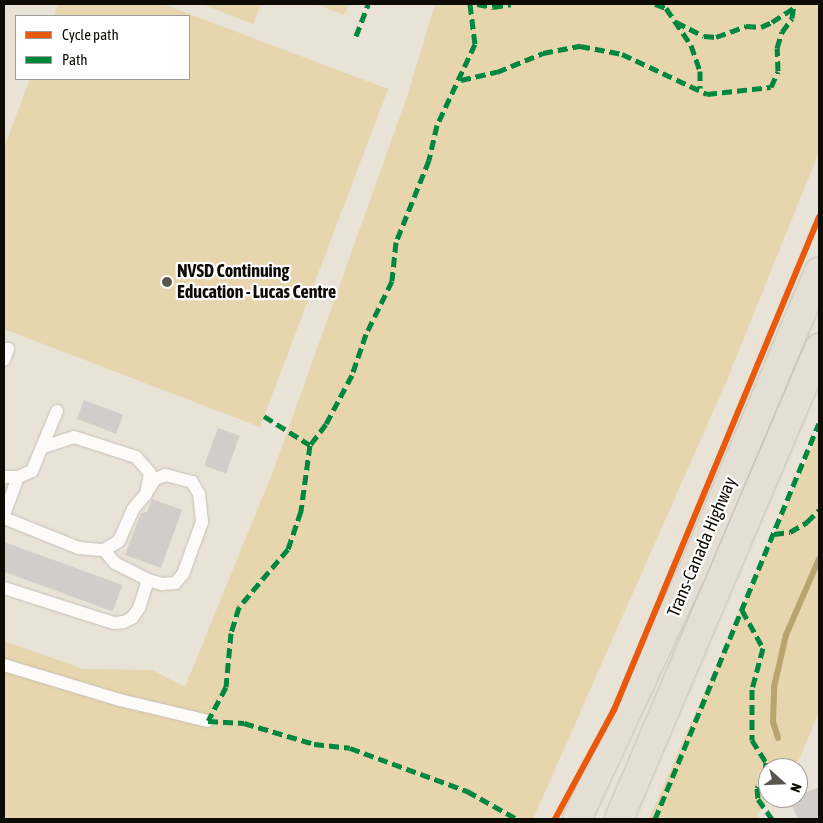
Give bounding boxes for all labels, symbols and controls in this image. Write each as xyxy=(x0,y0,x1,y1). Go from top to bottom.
legend xyxy=(15,15,190,80)
text: Cycle path xyxy=(62,26,119,43)
text: Path xyxy=(62,51,88,68)
place label: NVSD Continuing Education - Lucas Centre xyxy=(177,261,336,304)
marker: NVSD Continuing Education - Lucas Centre xyxy=(161,276,173,288)
street label: Trans-Canada Highway xyxy=(663,474,741,620)
north arrow xyxy=(758,758,808,808)
text: N xyxy=(787,781,805,794)

